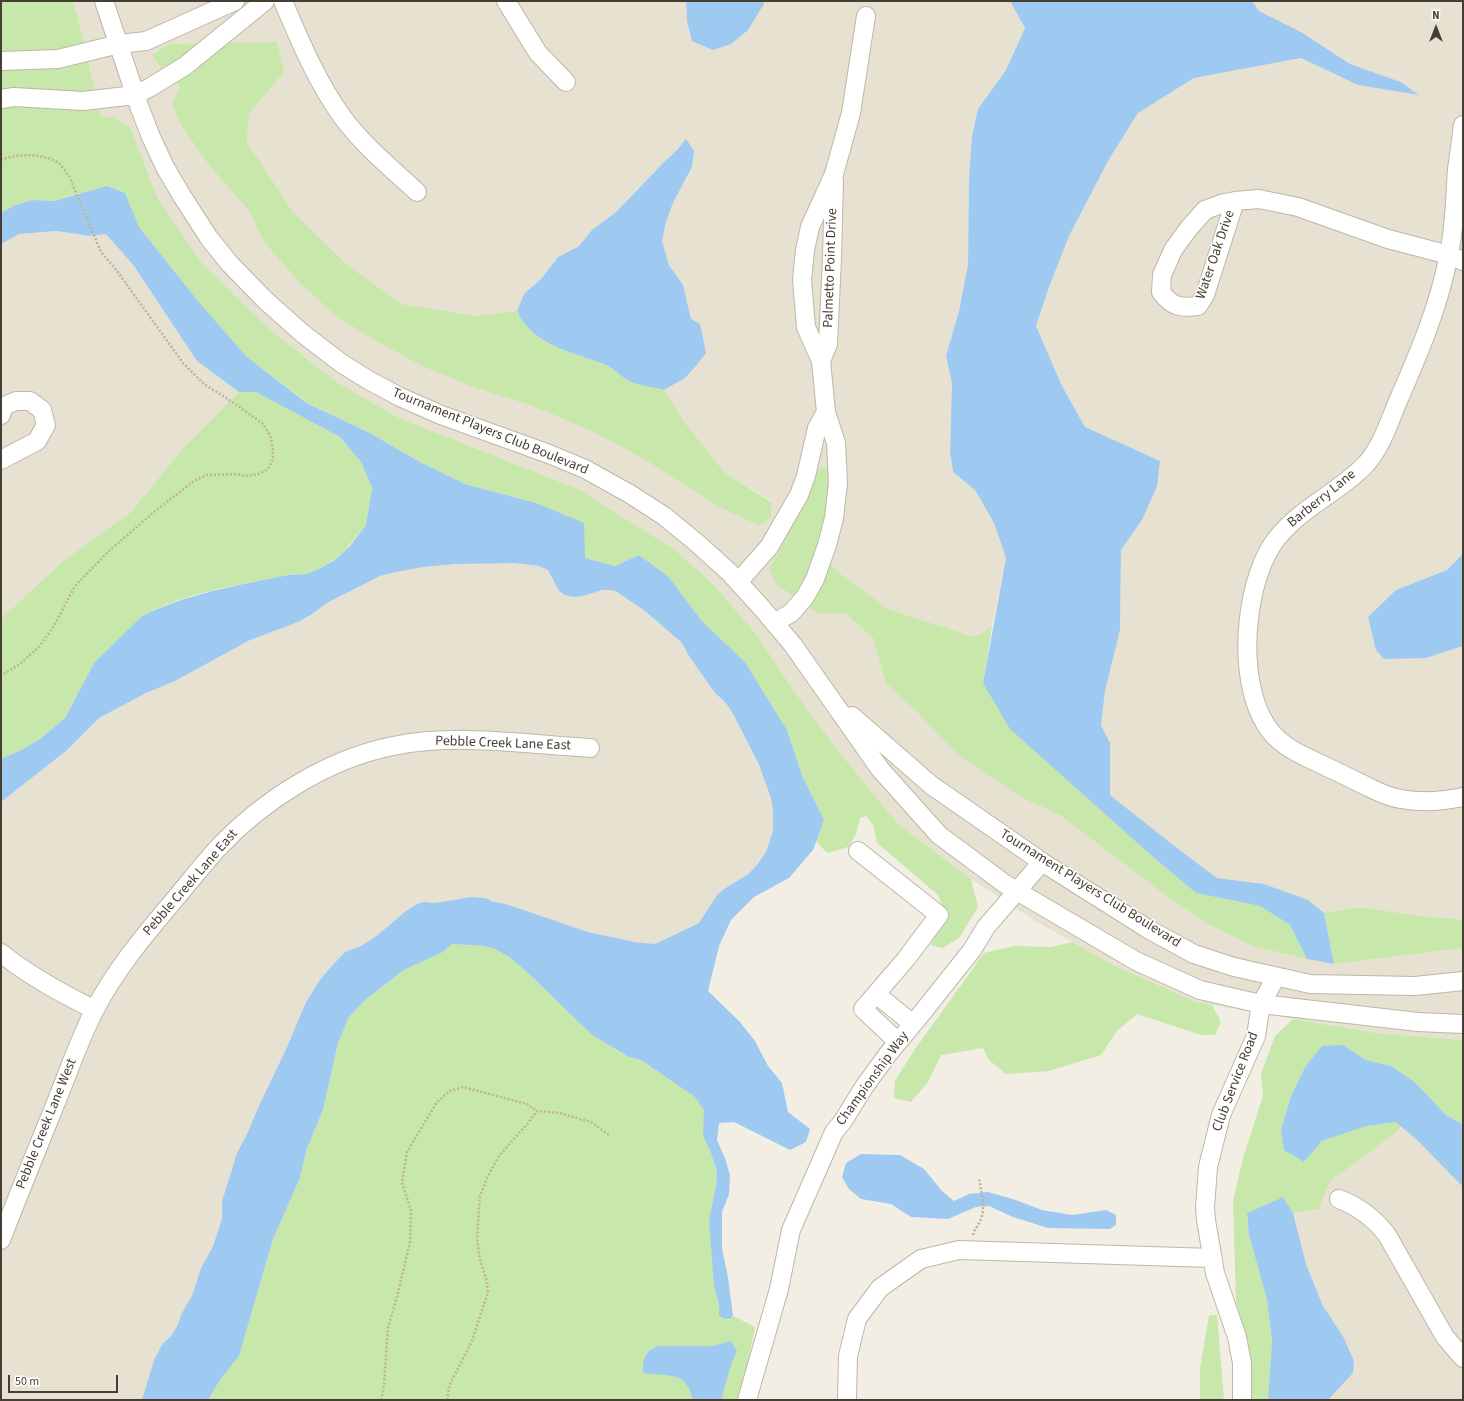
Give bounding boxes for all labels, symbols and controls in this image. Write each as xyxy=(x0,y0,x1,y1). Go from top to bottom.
north arrow xyxy=(1416,8,1456,48)
text: N xyxy=(1432,8,1440,23)
street label: Palmetto Point Drive xyxy=(821,208,841,328)
street label: Water Oak Drive xyxy=(1193,208,1239,302)
street label: Tournament Players Club Boulevard xyxy=(389,385,591,479)
street label: Barberry Lane xyxy=(1285,466,1359,532)
street label: Pebble Creek Lane East xyxy=(435,733,571,755)
street label: Pebble Creek Lane East xyxy=(140,826,242,940)
street label: Tournament Players Club Boulevard xyxy=(996,826,1184,952)
street label: Championship Way xyxy=(833,1029,913,1129)
street label: Club Service Road xyxy=(1209,1030,1263,1134)
street label: Pebble Creek Lane West xyxy=(13,1056,81,1192)
scale bar xyxy=(10,1367,120,1393)
text: 50 m xyxy=(15,1373,39,1390)

